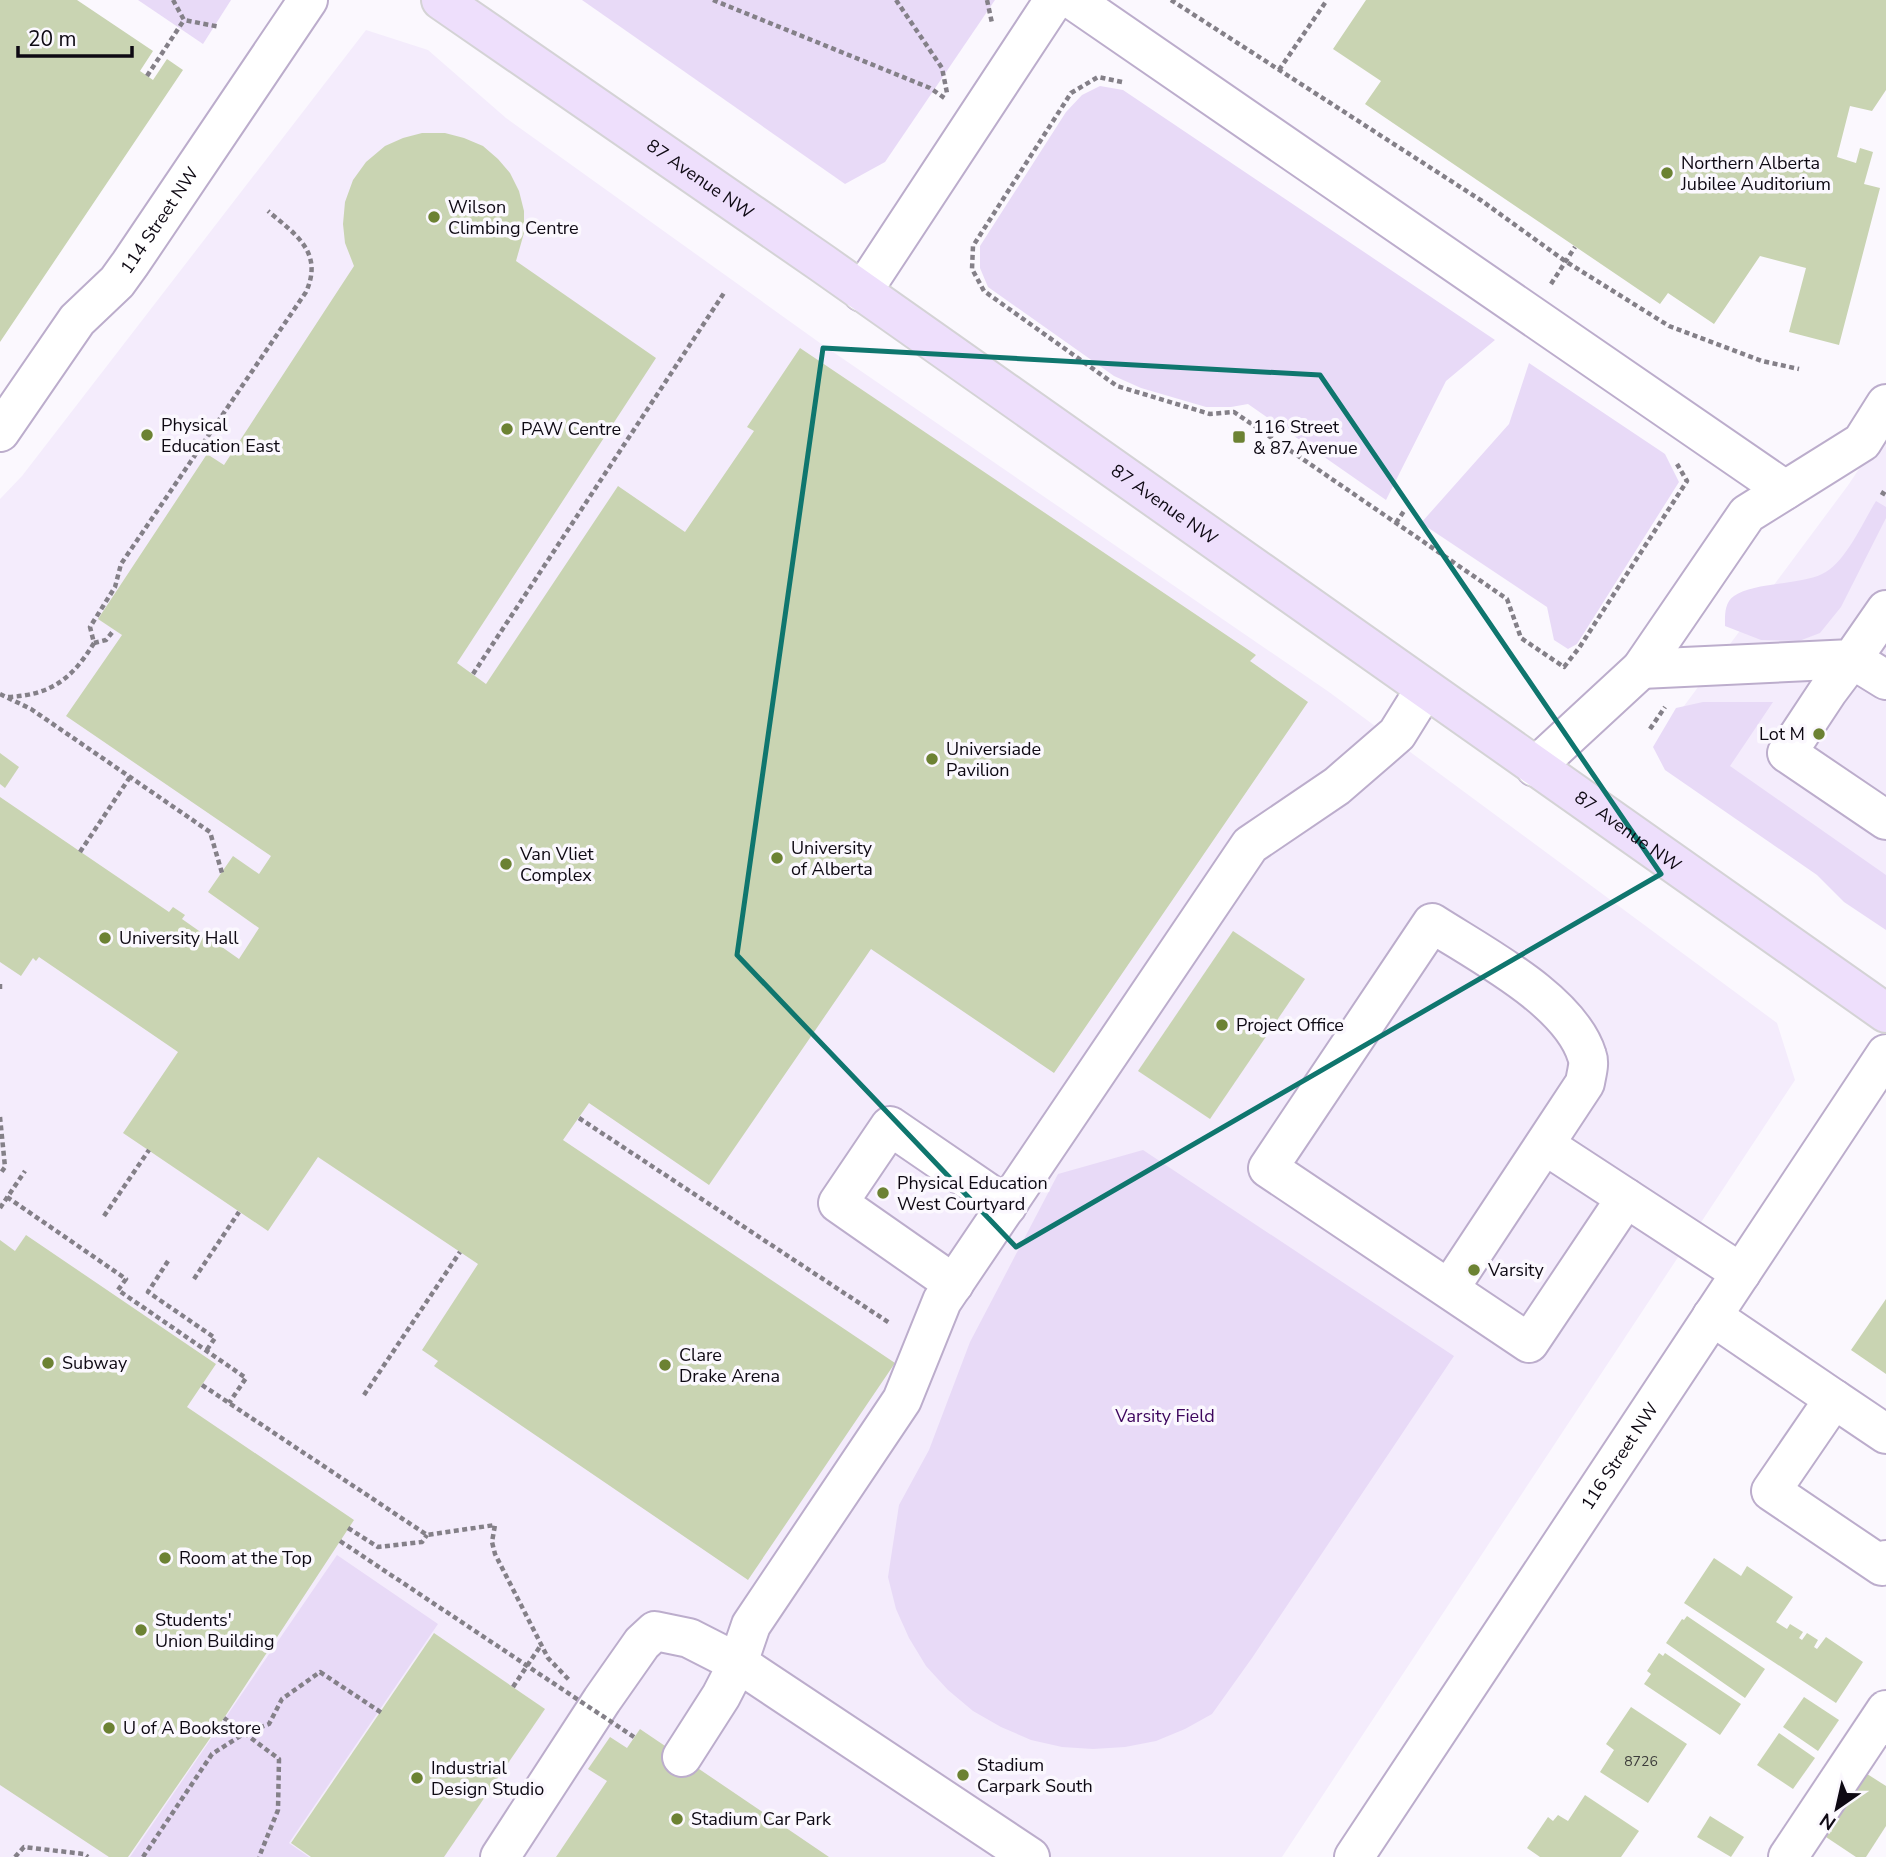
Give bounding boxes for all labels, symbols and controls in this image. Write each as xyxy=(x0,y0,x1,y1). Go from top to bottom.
scale bar xyxy=(18,14,131,58)
text: 20 m xyxy=(28,25,77,53)
street label: 87 Avenue NW xyxy=(642,133,759,225)
place label: Northern Alberta Jubilee Auditorium xyxy=(1680,151,1831,196)
street label: 114 Street NW xyxy=(115,162,204,279)
marker: Northern Alberta Jubilee Auditorium xyxy=(1659,165,1675,181)
place label: Wilson Climbing Centre xyxy=(448,195,579,240)
marker: Wilson Climbing Centre xyxy=(426,209,442,225)
place label: Physical Education East xyxy=(161,413,281,458)
place label: 116 Street & 87 Avenue xyxy=(1253,415,1358,460)
place label: PAW Centre xyxy=(521,417,621,441)
marker: PAW Centre xyxy=(499,421,515,437)
marker: Physical Education East xyxy=(139,427,155,443)
marker: 116 Street & 87 Avenue xyxy=(1231,429,1247,445)
street label: 87 Avenue NW xyxy=(1106,459,1223,550)
place label: Lot M xyxy=(1759,722,1805,746)
marker: Lot M xyxy=(1811,726,1827,742)
place label: Universiade Pavilion xyxy=(946,737,1041,782)
marker: Universiade Pavilion xyxy=(924,751,940,767)
street label: 87 Avenue NW xyxy=(1570,785,1686,877)
place label: University of Alberta xyxy=(791,836,873,881)
place label: Van Vliet Complex xyxy=(519,842,594,887)
marker: University of Alberta xyxy=(769,850,785,866)
marker: Van Vliet Complex xyxy=(498,856,514,872)
place label: University Hall xyxy=(119,926,239,950)
marker: University Hall xyxy=(97,930,113,946)
place label: Project Office xyxy=(1236,1013,1344,1037)
marker: Project Office xyxy=(1214,1017,1230,1033)
place label: Physical Education West Courtyard xyxy=(897,1171,1048,1216)
marker: Physical Education West Courtyard xyxy=(875,1185,891,1201)
place label: Varsity xyxy=(1487,1258,1545,1282)
marker: Varsity xyxy=(1466,1262,1482,1278)
place label: Clare Drake Arena xyxy=(679,1343,780,1388)
place label: Subway xyxy=(62,1351,128,1375)
marker: Subway xyxy=(40,1355,56,1371)
marker: Clare Drake Arena xyxy=(657,1357,673,1373)
street label: 116 Street NW xyxy=(1575,1398,1664,1514)
park label: Varsity Field xyxy=(1114,1404,1215,1428)
place label: Room at the Top xyxy=(179,1546,312,1570)
marker: Room at the Top xyxy=(157,1550,173,1566)
place label: Students' Union Building xyxy=(155,1608,274,1653)
marker: Students' Union Building xyxy=(133,1622,149,1638)
place label: U of A Bookstore xyxy=(123,1716,261,1740)
marker: U of A Bookstore xyxy=(101,1720,117,1736)
house number: 8726 xyxy=(1624,1752,1658,1771)
place label: Stadium Carpark South xyxy=(977,1753,1093,1798)
place label: Industrial Design Studio xyxy=(431,1756,544,1801)
marker: Stadium Carpark South xyxy=(955,1767,971,1783)
marker: Industrial Design Studio xyxy=(409,1770,425,1786)
north arrow xyxy=(1802,1773,1872,1843)
place label: Stadium Car Park xyxy=(691,1807,832,1831)
text: N xyxy=(1815,1807,1841,1836)
marker: Stadium Car Park xyxy=(669,1811,685,1827)

